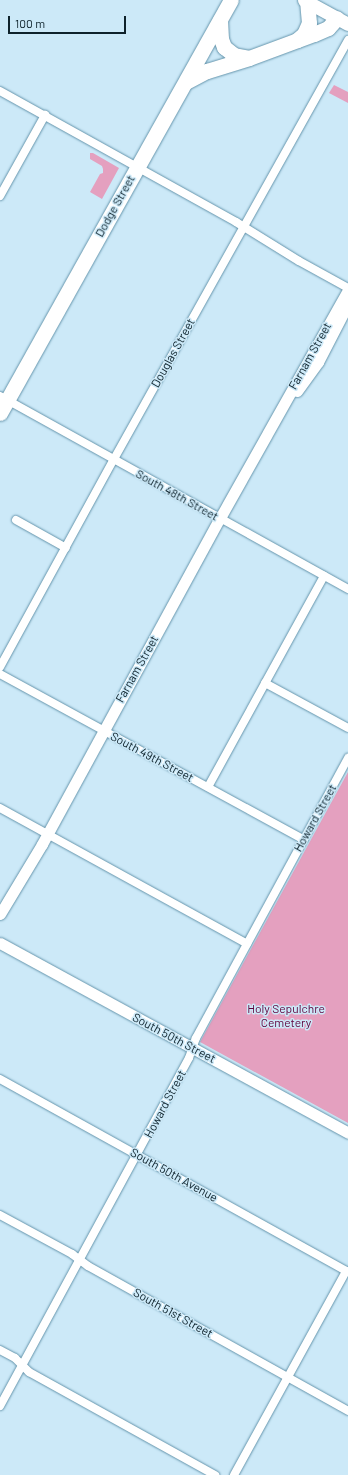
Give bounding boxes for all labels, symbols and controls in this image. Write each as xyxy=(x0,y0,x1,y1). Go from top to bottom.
scale bar xyxy=(10,8,128,34)
text: 100 m xyxy=(15,16,45,30)
street label: Dodge Street xyxy=(92,173,138,239)
street label: Douglas Street xyxy=(148,316,198,390)
street label: Farnam Street xyxy=(286,320,334,392)
street label: South 48th Street xyxy=(133,466,221,524)
street label: Farnam Street xyxy=(113,633,161,705)
street label: South 49th Street xyxy=(108,729,196,785)
street label: Howard Street xyxy=(291,782,339,854)
park label: Holy Sepulchre Cemetery xyxy=(247,1002,325,1030)
street label: South 50th Street xyxy=(130,1010,218,1066)
street label: Howard Street xyxy=(141,1068,189,1140)
street label: South 50th Avenue xyxy=(128,1145,220,1205)
street label: South 51st Street xyxy=(131,1285,215,1341)

